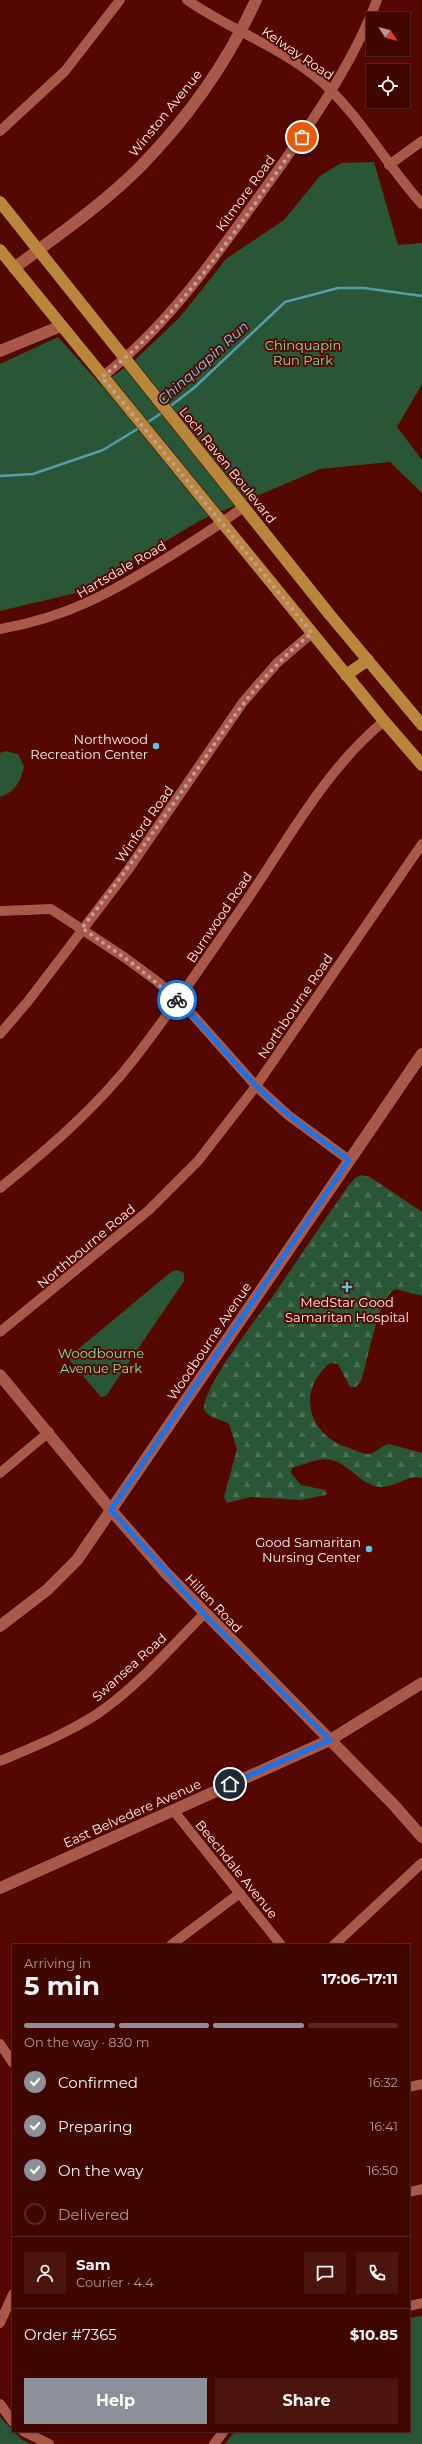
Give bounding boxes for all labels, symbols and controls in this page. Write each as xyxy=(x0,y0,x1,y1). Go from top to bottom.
north arrow xyxy=(366,12,410,56)
map controls xyxy=(366,12,410,108)
street label: Kelway Road xyxy=(259,23,337,83)
button: locate xyxy=(366,64,410,108)
street label: Winston Avenue xyxy=(125,66,205,160)
pin xyxy=(285,120,319,154)
icon: bag xyxy=(291,126,313,148)
street label: Kitmore Road xyxy=(212,152,278,234)
water label: Chinquapin Run xyxy=(154,317,252,409)
park label: Chinquapin Run Park xyxy=(265,337,341,368)
street label: Loch Raven Boulevard xyxy=(176,404,280,526)
street label: Hartsdale Road xyxy=(73,537,169,601)
place label: Northwood Recreation Center xyxy=(30,731,148,762)
marker: Northwood Recreation Center xyxy=(151,741,161,751)
street label: Winford Road xyxy=(112,782,176,866)
street label: Burnwood Road xyxy=(183,869,255,965)
street label: Northbourne Road xyxy=(254,951,336,1061)
courier xyxy=(157,980,197,1020)
icon: bike xyxy=(166,989,188,1011)
street label: Northbourne Road xyxy=(34,1200,138,1292)
street label: Woodbourne Avenue xyxy=(164,1279,255,1403)
marker: MedStar Good Samaritan Hospital xyxy=(341,1281,353,1293)
place label: MedStar Good Samaritan Hospital xyxy=(285,1294,409,1325)
park label: Woodbourne Avenue Park xyxy=(58,1345,144,1376)
place label: Good Samaritan Nursing Center xyxy=(255,1534,361,1565)
marker: Good Samaritan Nursing Center xyxy=(364,1544,374,1554)
street label: Hillen Road xyxy=(182,1570,246,1636)
street label: Swansea Road xyxy=(89,1629,169,1705)
pin xyxy=(213,1767,247,1801)
icon: home xyxy=(219,1773,241,1795)
street label: East Belvedere Avenue xyxy=(61,1775,204,1851)
street label: Beechdale Avenue xyxy=(192,1817,282,1921)
text: Arriving in xyxy=(24,1955,91,1971)
text: 17:06–17:11 xyxy=(322,1969,398,1988)
text: 5 min xyxy=(24,1970,100,2002)
text: On the way · 830 m xyxy=(24,2034,150,2050)
icon: check xyxy=(24,2071,46,2093)
text: Confirmed xyxy=(58,2073,138,2092)
text: 16:32 xyxy=(368,2074,398,2090)
icon: check xyxy=(24,2115,46,2137)
text: Preparing xyxy=(58,2117,133,2136)
text: 16:41 xyxy=(370,2118,398,2134)
icon: check xyxy=(24,2159,46,2181)
text: On the way xyxy=(58,2161,143,2180)
text: 16:50 xyxy=(367,2162,398,2178)
text: Delivered xyxy=(58,2205,130,2224)
button: person xyxy=(24,2252,66,2294)
button: chat xyxy=(304,2252,346,2294)
button: phone xyxy=(356,2252,398,2294)
text: Sam xyxy=(76,2255,111,2274)
text: Courier · 4.4 xyxy=(76,2274,154,2290)
text: Order #7365 xyxy=(24,2325,117,2344)
text: $10.85 xyxy=(350,2325,398,2344)
button: Help xyxy=(24,2378,207,2424)
button: Share xyxy=(215,2378,398,2424)

